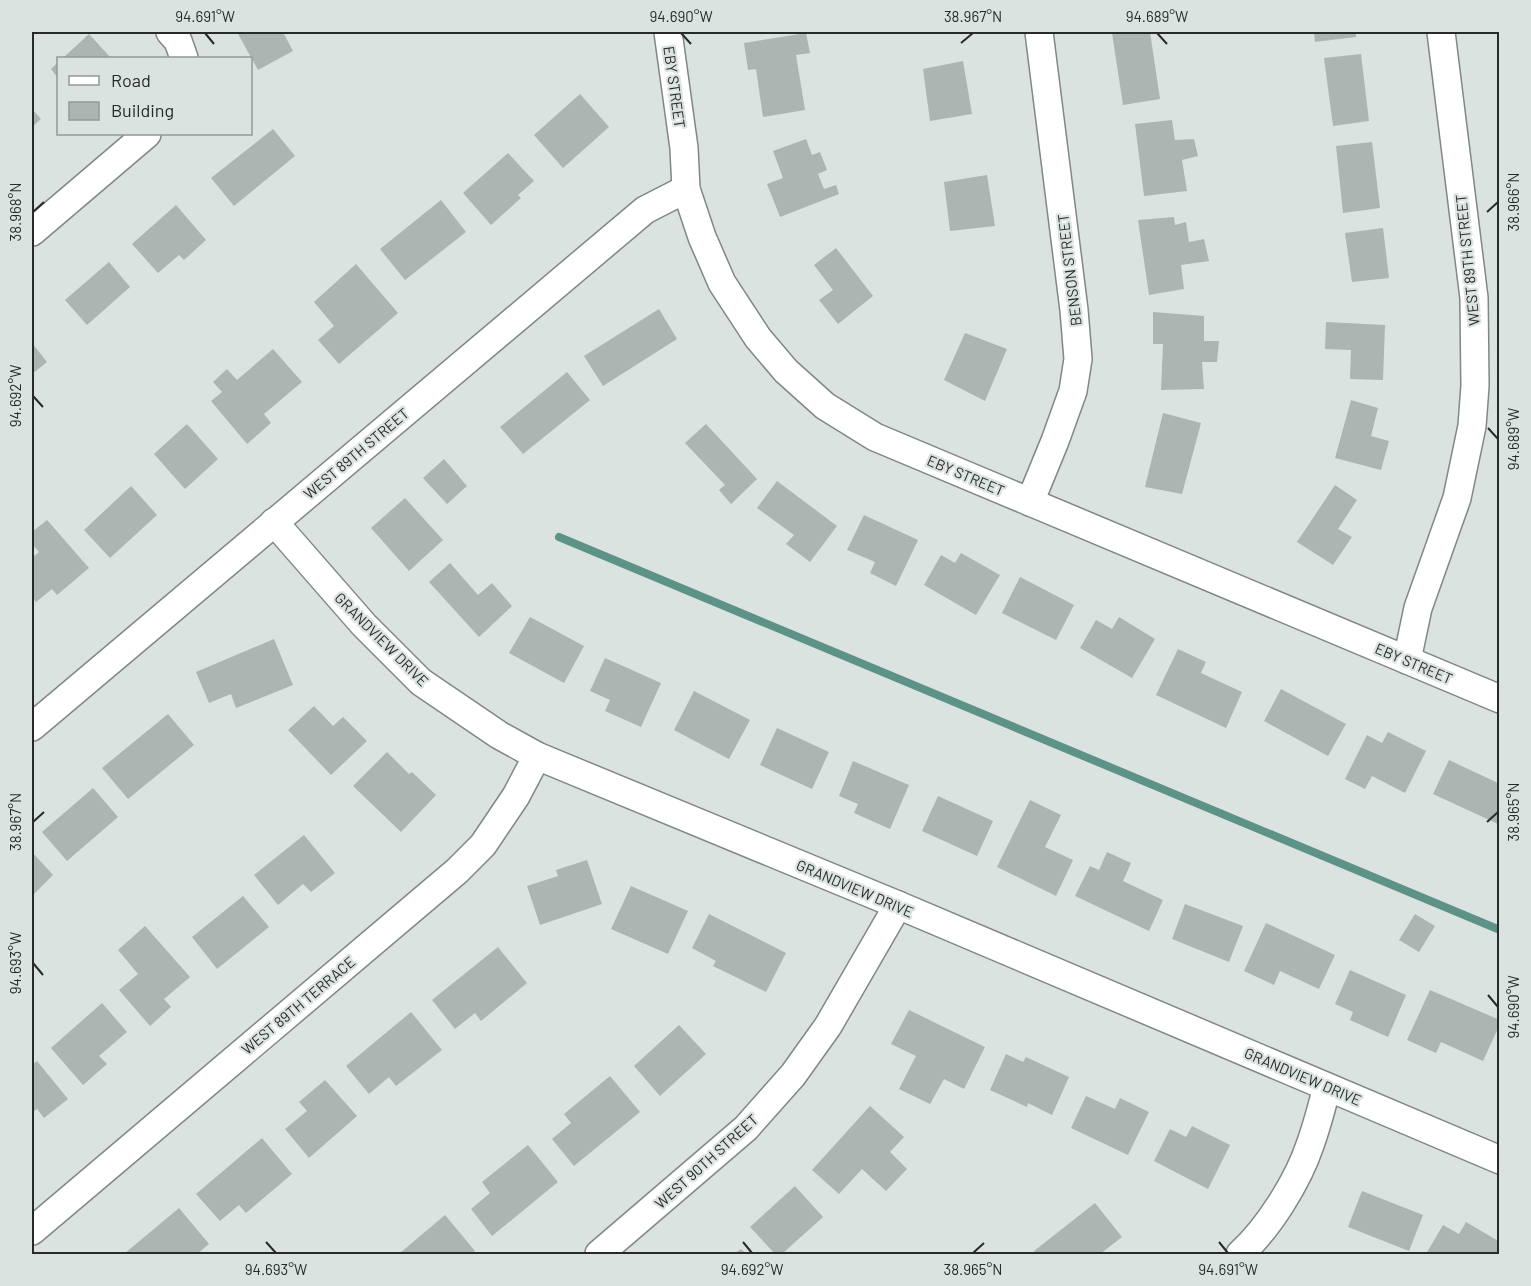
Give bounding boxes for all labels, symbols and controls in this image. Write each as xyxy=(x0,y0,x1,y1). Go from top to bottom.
text: 94.691°W xyxy=(175,7,235,25)
text: 94.690°W xyxy=(649,7,713,25)
text: 38.967°N xyxy=(944,7,1002,25)
text: 94.689°W xyxy=(1126,7,1188,25)
street label: EBY STREET xyxy=(660,45,690,129)
legend xyxy=(57,57,252,135)
text: Road xyxy=(111,69,151,91)
text: Building xyxy=(111,99,174,121)
text: 38.966°N xyxy=(1504,173,1522,231)
text: 38.968°N xyxy=(6,183,24,241)
street label: WEST 89TH STREET xyxy=(1451,193,1483,327)
street label: BENSON STREET xyxy=(1053,213,1085,327)
text: 94.692°W xyxy=(6,365,24,427)
street label: WEST 89TH STREET xyxy=(300,404,412,502)
text: 94.689°W xyxy=(1504,408,1522,470)
street label: EBY STREET xyxy=(924,451,1008,499)
street label: GRANDVIEW DRIVE xyxy=(331,588,433,690)
street label: EBY STREET xyxy=(1372,639,1456,687)
text: 38.965°N xyxy=(1504,783,1522,841)
text: 38.967°N xyxy=(6,793,24,851)
street label: GRANDVIEW DRIVE xyxy=(794,855,916,921)
text: 94.693°W xyxy=(6,932,24,994)
street label: WEST 89TH TERRACE xyxy=(238,952,358,1058)
text: 94.690°W xyxy=(1504,975,1522,1039)
street label: GRANDVIEW DRIVE xyxy=(1242,1043,1364,1109)
street label: WEST 90TH STREET xyxy=(651,1110,761,1212)
text: 94.693°W xyxy=(245,1260,307,1278)
text: 94.692°W xyxy=(721,1260,783,1278)
text: 38.965°N xyxy=(944,1260,1002,1278)
text: 94.691°W xyxy=(1198,1260,1258,1278)

